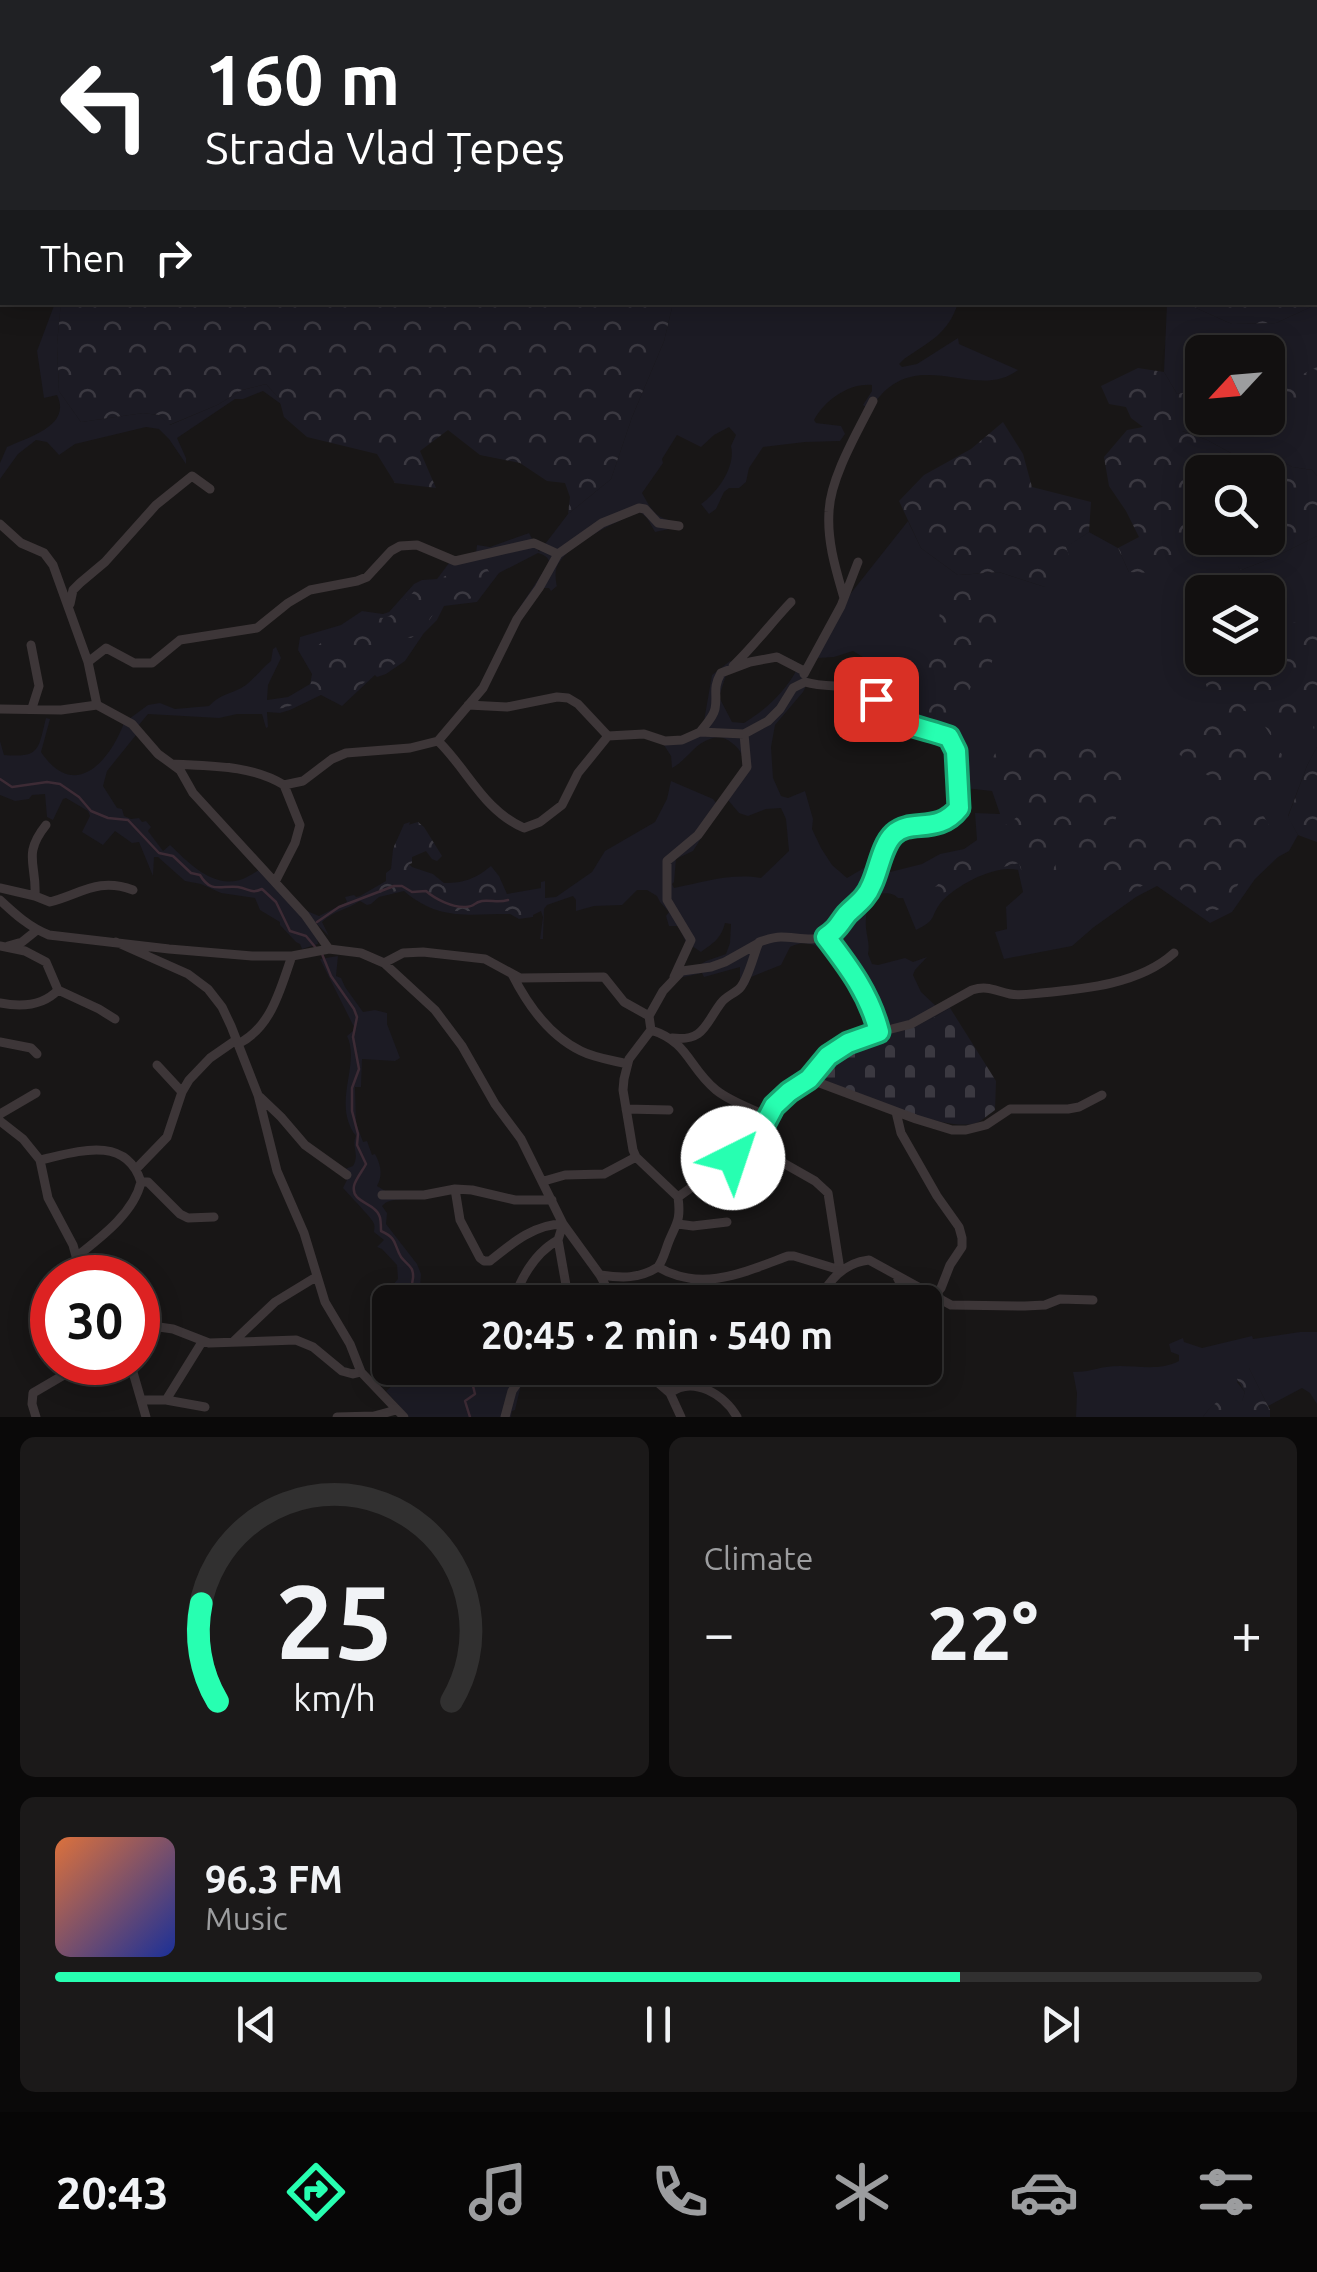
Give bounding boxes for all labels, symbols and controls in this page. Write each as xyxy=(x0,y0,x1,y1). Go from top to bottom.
icon: left xyxy=(40,40,170,170)
text: 160 m xyxy=(205,40,400,118)
text: Strada Vlad Țepeș xyxy=(205,122,565,173)
icon: right xyxy=(146,230,201,285)
text: Then xyxy=(40,237,126,279)
north arrow xyxy=(1185,335,1285,435)
map controls xyxy=(1185,335,1285,675)
button: search xyxy=(1185,455,1285,555)
button: layers xyxy=(1185,575,1285,675)
pin xyxy=(834,657,919,742)
icon: arrive xyxy=(849,672,904,727)
position arrow xyxy=(681,1106,785,1210)
speed limit sign: 30 xyxy=(30,1255,160,1385)
text: 20:45 · 2 min · 540 m xyxy=(481,1314,833,1356)
text: Climate xyxy=(704,1540,814,1576)
text: 25 xyxy=(276,1562,393,1679)
text: 22° xyxy=(927,1590,1038,1674)
text: − xyxy=(704,1602,735,1663)
text: + xyxy=(1231,1602,1262,1663)
text: km/h xyxy=(293,1678,376,1718)
text: 96.3 FM xyxy=(205,1858,343,1900)
text: Music xyxy=(205,1900,288,1936)
icon: previous xyxy=(229,1997,284,2052)
icon: pause xyxy=(631,1997,686,2052)
icon: next xyxy=(1033,1997,1088,2052)
icon: directions xyxy=(281,2157,351,2227)
icon: music xyxy=(463,2157,533,2227)
icon: phone xyxy=(645,2157,715,2227)
icon: climate xyxy=(827,2157,897,2227)
icon: car xyxy=(1009,2157,1079,2227)
icon: filters xyxy=(1191,2157,1261,2227)
text: 20:43 xyxy=(56,2167,169,2218)

